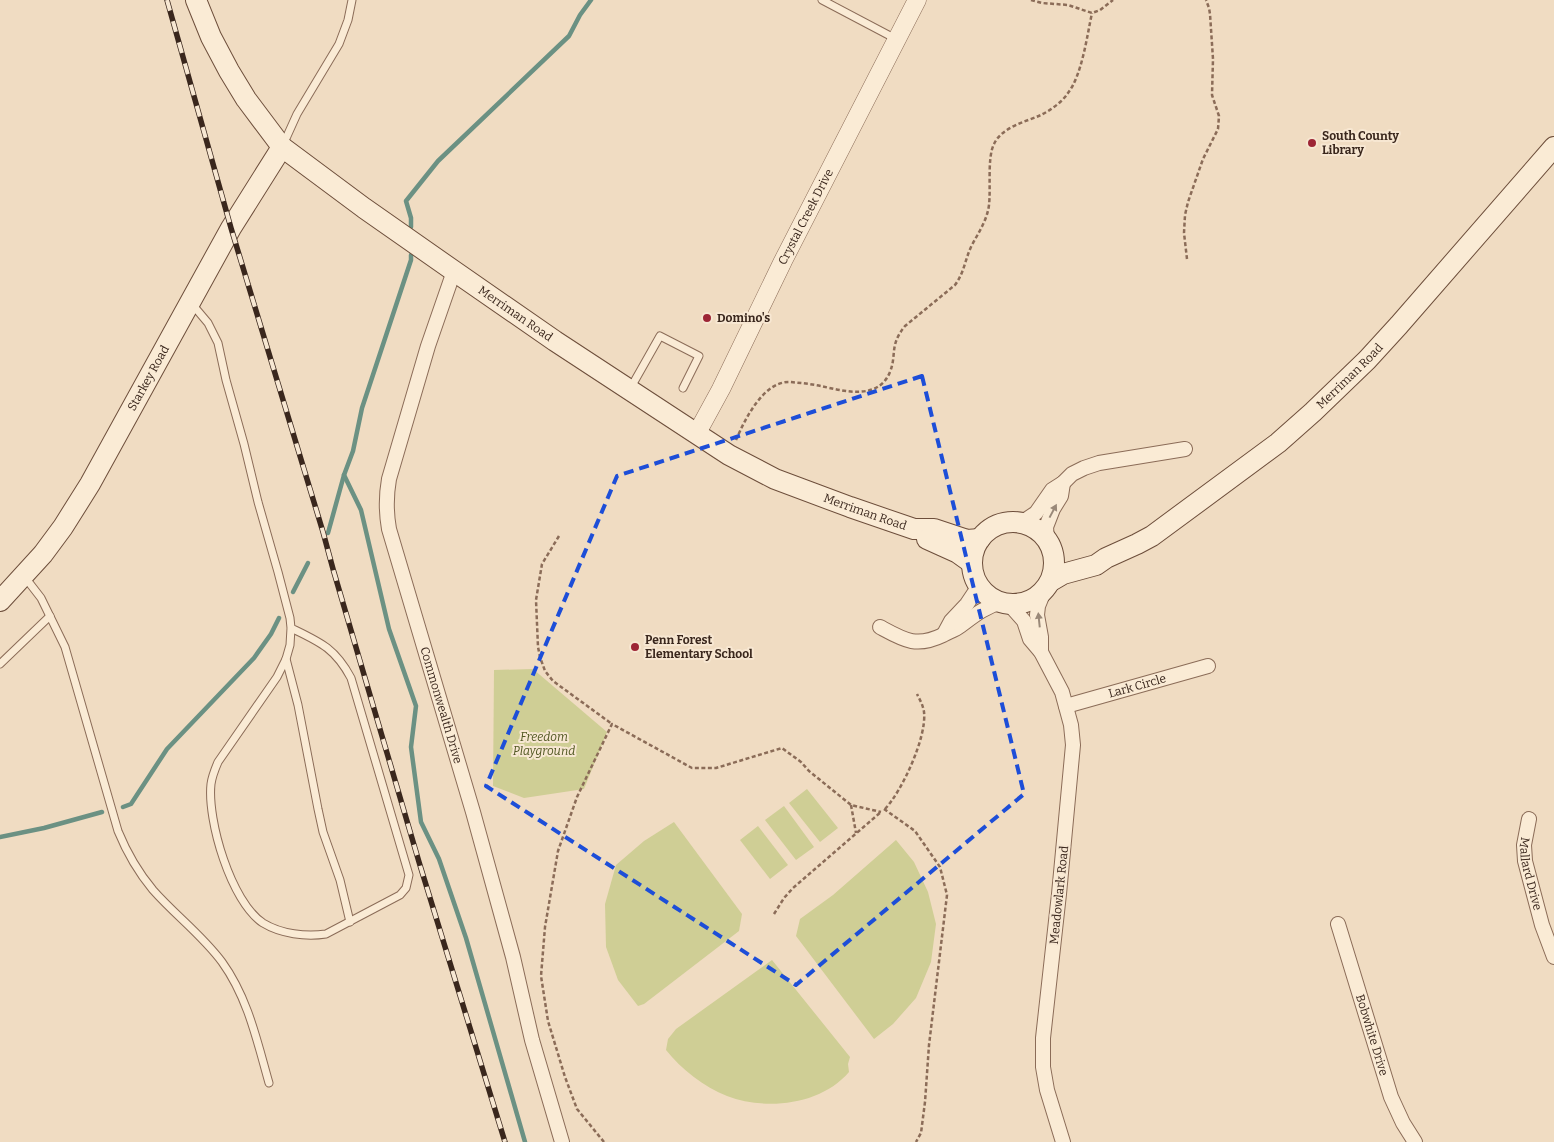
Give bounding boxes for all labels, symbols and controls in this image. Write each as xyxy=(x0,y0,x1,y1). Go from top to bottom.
place label: South County Library xyxy=(1322,129,1399,157)
marker: South County Library xyxy=(1306,137,1318,149)
street label: Crystal Creek Drive xyxy=(775,167,836,267)
street label: Merriman Road xyxy=(476,283,555,344)
place label: Domino's xyxy=(717,311,770,325)
marker: Domino's xyxy=(701,312,713,324)
street label: Merriman Road xyxy=(1314,341,1386,412)
street label: Starkey Road xyxy=(125,343,172,413)
street label: Merriman Road xyxy=(822,491,909,533)
one-way arrow xyxy=(1049,504,1057,518)
one-way arrow xyxy=(1034,612,1042,628)
place label: Penn Forest Elementary School xyxy=(645,633,753,661)
marker: Penn Forest Elementary School xyxy=(629,641,641,653)
street label: Commonwealth Drive xyxy=(417,645,465,765)
street label: Lark Circle xyxy=(1107,671,1168,701)
park label: Freedom Playground xyxy=(513,730,575,758)
street label: Mallard Drive xyxy=(1517,836,1545,912)
street label: Meadowlark Road xyxy=(1047,845,1071,945)
street label: Bobwhite Drive xyxy=(1353,992,1391,1077)

